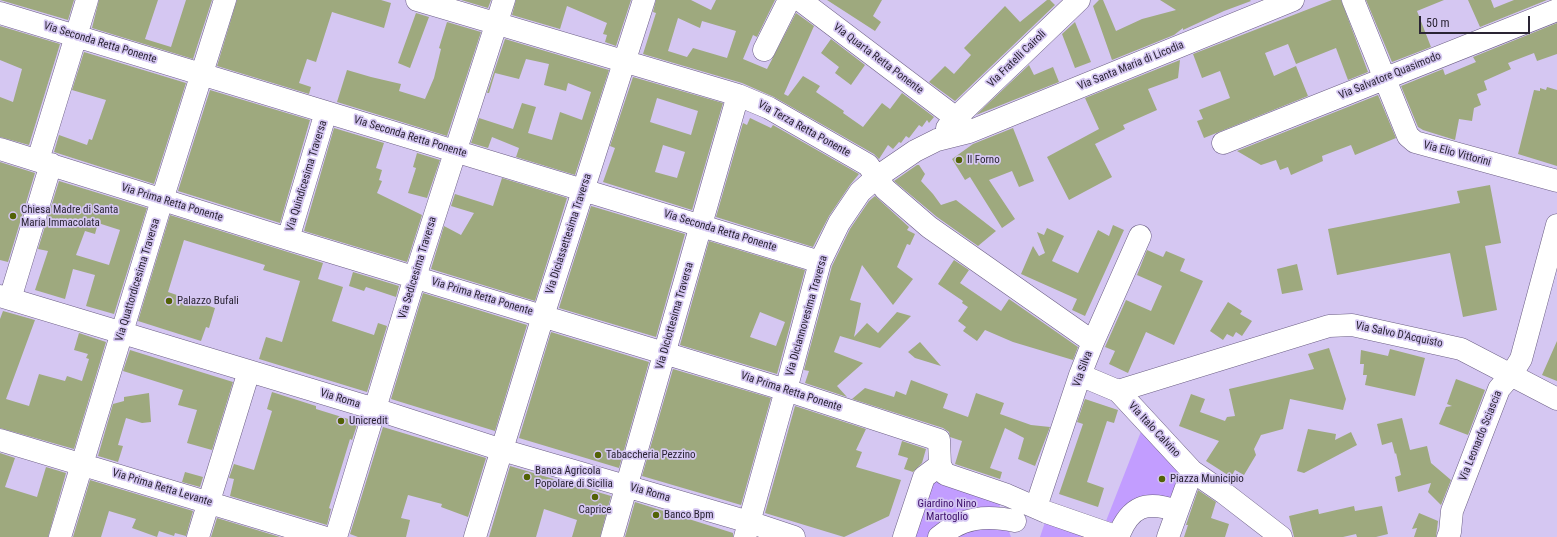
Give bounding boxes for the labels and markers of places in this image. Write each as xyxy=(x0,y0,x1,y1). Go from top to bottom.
place label: Il Forno xyxy=(967,153,1000,167)
marker: Il Forno xyxy=(954,155,964,165)
place label: Chiesa Madre di Santa Maria Immacolata xyxy=(21,203,118,229)
marker: Chiesa Madre di Santa Maria Immacolata xyxy=(8,211,18,221)
place label: Palazzo Bufali xyxy=(177,294,239,308)
marker: Palazzo Bufali xyxy=(164,296,174,306)
place label: Unicredit xyxy=(349,414,388,428)
marker: Unicredit xyxy=(336,416,346,426)
place label: Tabaccheria Pezzino xyxy=(606,448,696,462)
marker: Tabaccheria Pezzino xyxy=(593,450,603,460)
place label: Banca Agricola Popolare di Sicilia xyxy=(535,464,613,490)
marker: Banca Agricola Popolare di Sicilia xyxy=(522,472,532,482)
place label: Piazza Municipio xyxy=(1170,472,1244,486)
marker: Piazza Municipio xyxy=(1157,474,1167,484)
marker: Caprice xyxy=(590,492,600,502)
place label: Caprice xyxy=(578,503,612,517)
place label: Banco Bpm xyxy=(664,508,713,522)
marker: Banco Bpm xyxy=(651,510,661,520)

